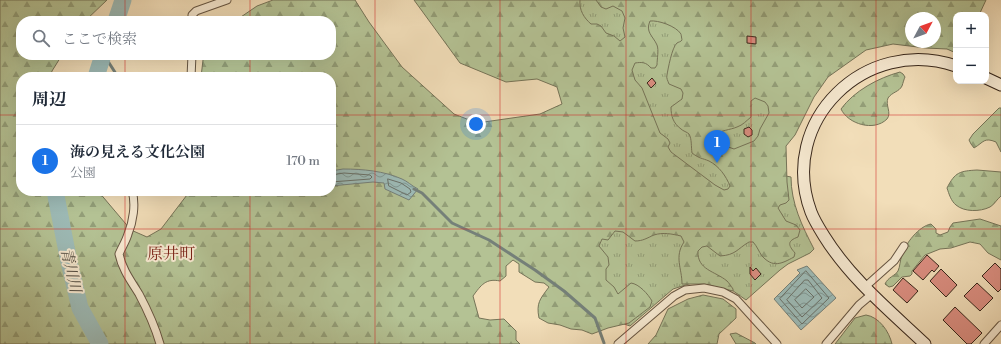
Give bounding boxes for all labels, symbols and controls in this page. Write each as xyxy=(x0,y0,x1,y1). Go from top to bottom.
north arrow xyxy=(905,12,941,48)
map controls xyxy=(953,12,989,84)
button: + xyxy=(953,12,989,48)
search box xyxy=(16,16,336,60)
icon: search xyxy=(30,27,52,49)
text: ここで検索 xyxy=(62,30,137,49)
button: − xyxy=(953,48,989,84)
text: 周辺 xyxy=(32,89,66,111)
your location xyxy=(466,114,486,134)
pin: 1 xyxy=(704,130,730,163)
text: 海の見える文化公園 xyxy=(70,143,205,162)
text: 1 xyxy=(42,153,48,169)
text: 170 m xyxy=(286,153,320,169)
text: 公園 xyxy=(70,165,96,181)
district label: 原井町 xyxy=(147,244,195,264)
water label: 青川川 xyxy=(56,246,85,296)

